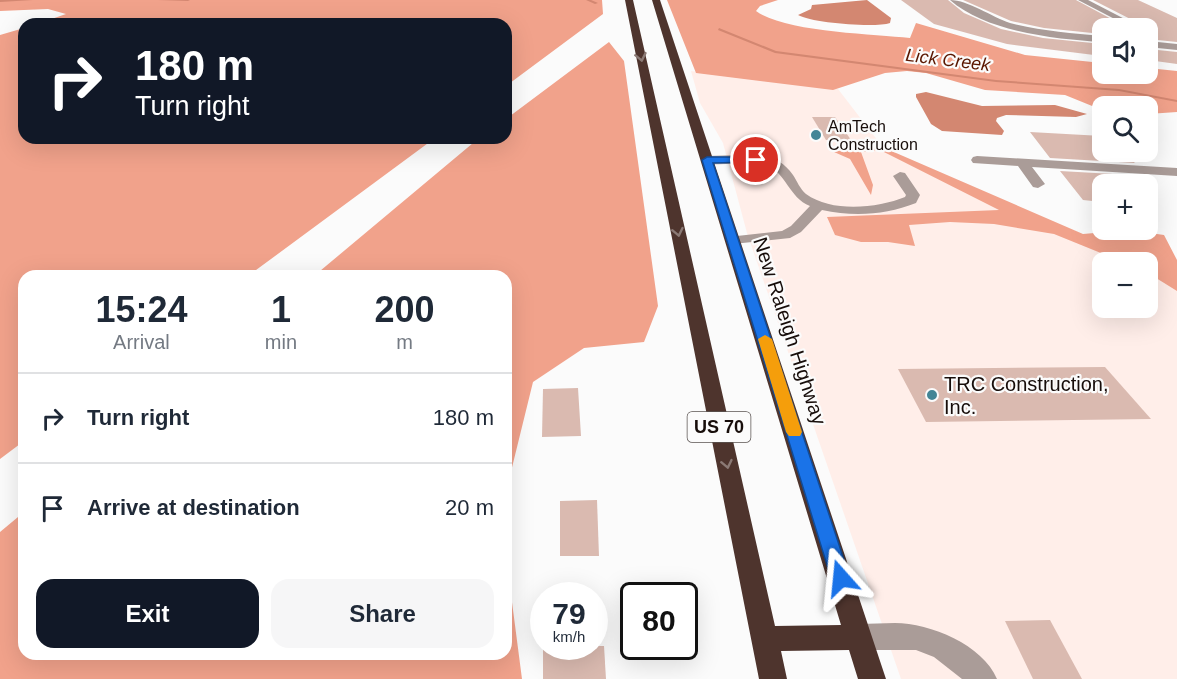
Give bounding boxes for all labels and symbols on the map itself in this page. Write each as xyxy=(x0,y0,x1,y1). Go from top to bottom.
water label: Lick Creek xyxy=(905,45,992,75)
one-way arrow xyxy=(634,52,647,62)
place label: AmTech Construction xyxy=(828,118,918,153)
marker: AmTech Construction xyxy=(809,128,823,142)
pin xyxy=(730,134,781,185)
one-way arrow xyxy=(671,226,684,236)
street label: New Raleigh Highway xyxy=(749,235,831,427)
place label: TRC Construction, Inc. xyxy=(944,373,1109,418)
marker: TRC Construction, Inc. xyxy=(925,388,939,402)
road number: US 70 xyxy=(688,412,750,442)
one-way arrow xyxy=(720,458,733,468)
position arrow xyxy=(809,546,873,610)
speed limit sign: 80 xyxy=(620,582,698,660)

